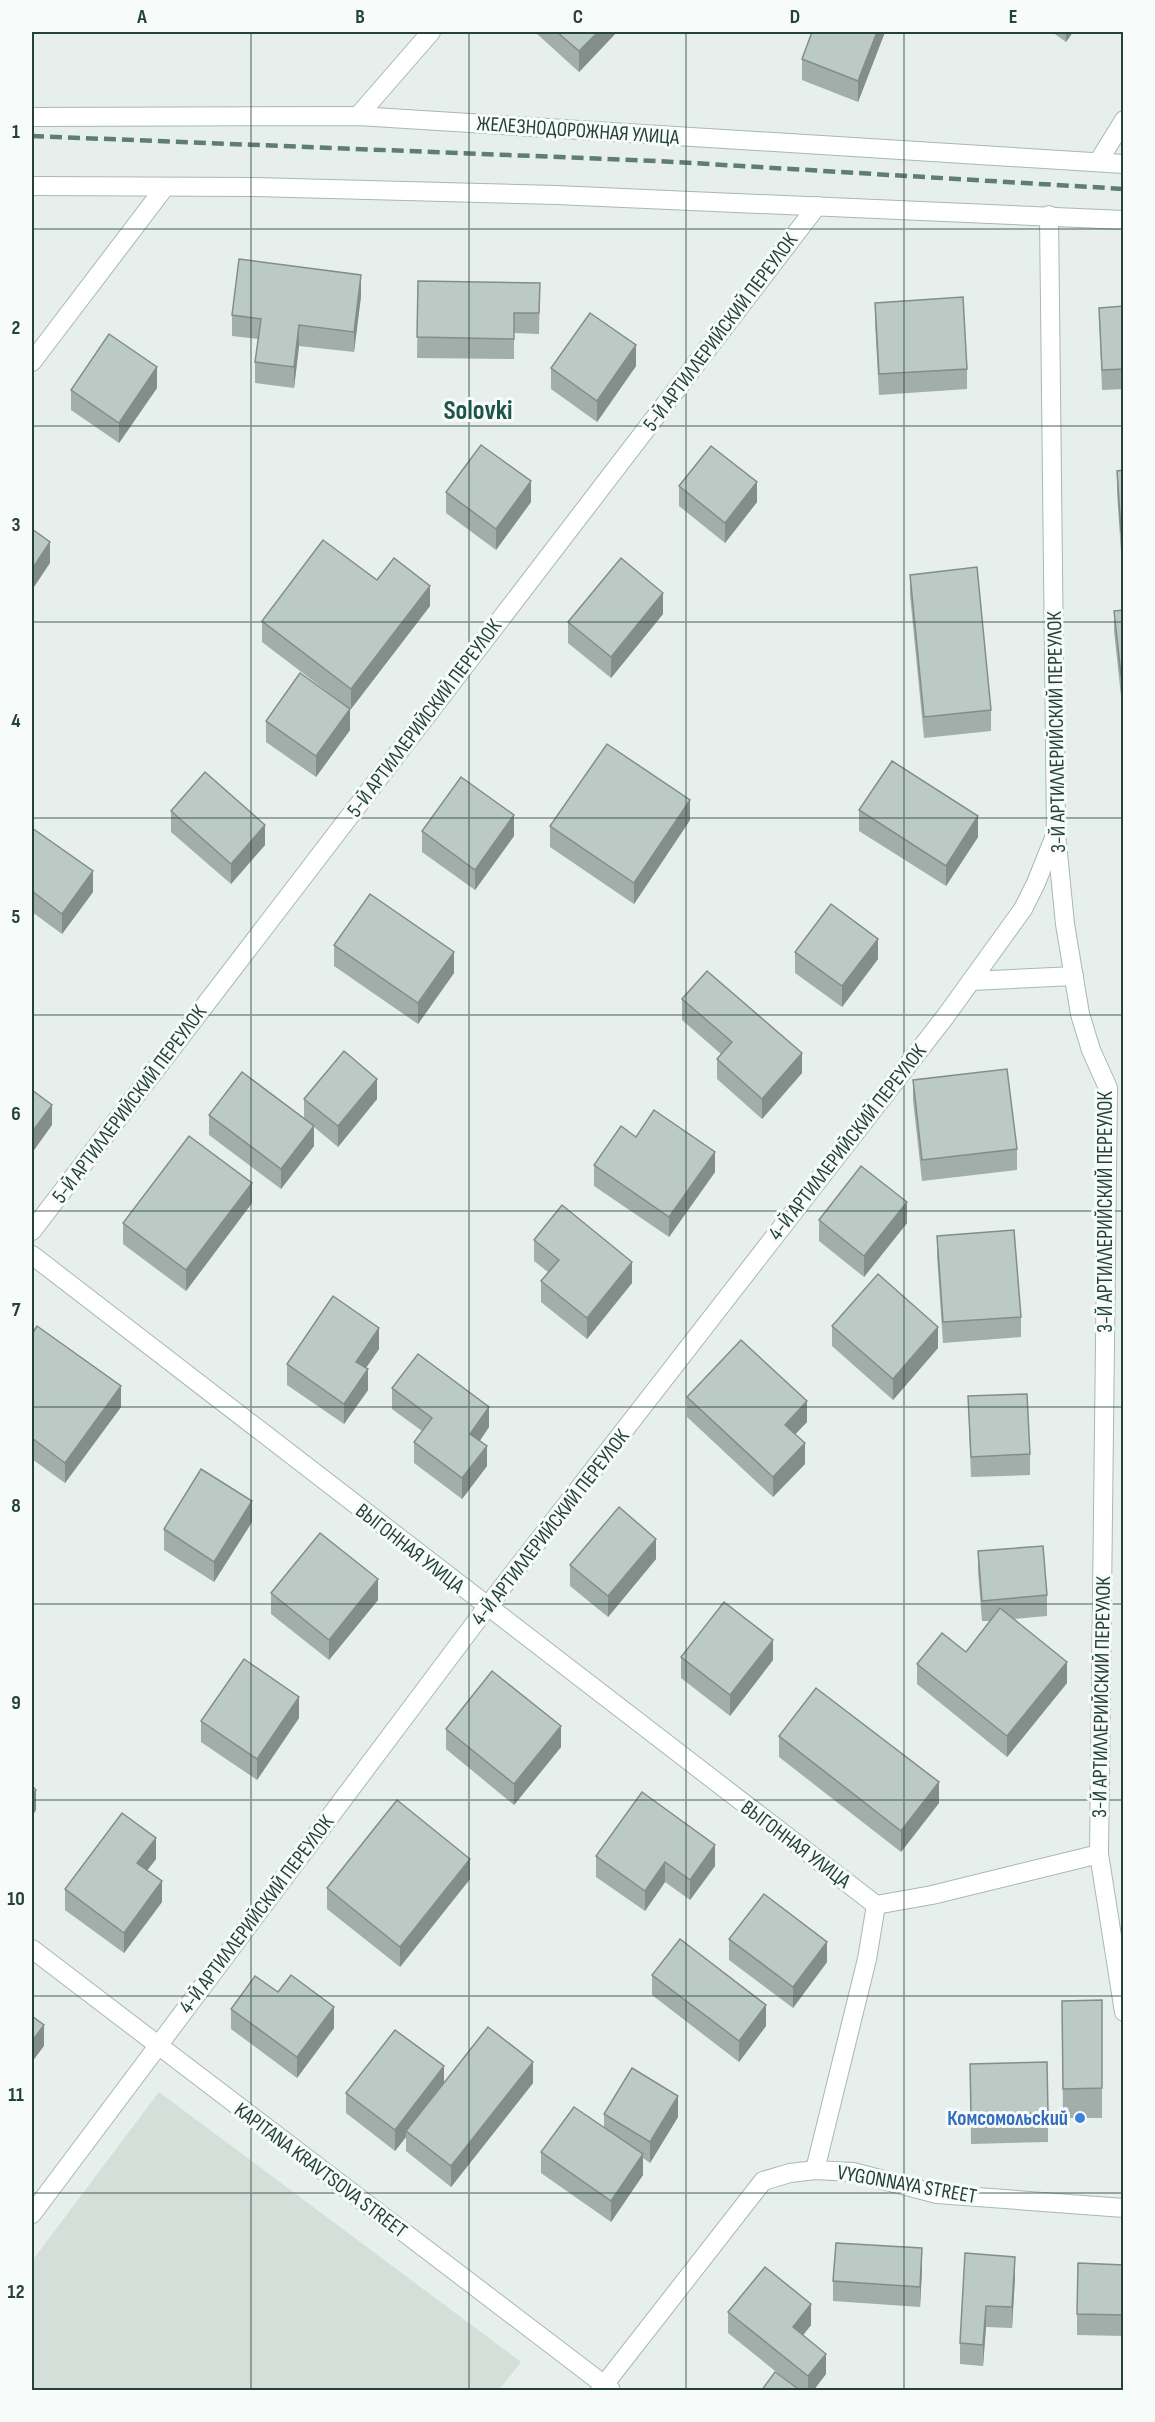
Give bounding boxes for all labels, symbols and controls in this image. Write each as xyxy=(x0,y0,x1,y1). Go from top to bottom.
text: A xyxy=(136,5,147,29)
text: B xyxy=(355,5,365,29)
text: C xyxy=(573,5,583,29)
text: D xyxy=(790,5,800,29)
text: E xyxy=(1009,5,1017,29)
street label: ЖЕЛЕЗНОДОРОЖНАЯ УЛИЦА xyxy=(476,111,681,150)
text: 1 xyxy=(12,120,20,144)
street label: 5-Й АРТИЛЛЕРИЙСКИЙ ПЕРЕУЛОК xyxy=(638,228,803,436)
text: 2 xyxy=(12,316,20,340)
district label: Solovki xyxy=(443,395,513,427)
text: 3 xyxy=(12,513,21,537)
street label: 3-Й АРТИЛЛЕРИЙСКИЙ ПЕРЕУЛОК xyxy=(1042,610,1071,853)
street label: 5-Й АРТИЛЛЕРИЙСКИЙ ПЕРЕУЛОК xyxy=(342,614,507,822)
text: 4 xyxy=(11,709,21,733)
text: 5 xyxy=(12,905,21,929)
street label: 5-Й АРТИЛЛЕРИЙСКИЙ ПЕРЕУЛОК xyxy=(47,1000,212,1208)
street label: 4-Й АРТИЛЛЕРИЙСКИЙ ПЕРЕУЛОК xyxy=(763,1039,932,1245)
street label: 3-Й АРТИЛЛЕРИЙСКИЙ ПЕРЕУЛОК xyxy=(1093,1091,1118,1333)
text: 6 xyxy=(11,1102,21,1126)
text: 7 xyxy=(12,1298,21,1322)
street label: 4-Й АРТИЛЛЕРИЙСКИЙ ПЕРЕУЛОК xyxy=(466,1424,635,1630)
text: 8 xyxy=(11,1494,21,1518)
street label: ВЫГОННАЯ УЛИЦА xyxy=(350,1498,470,1599)
street label: 3-Й АРТИЛЛЕРИЙСКИЙ ПЕРЕУЛОК xyxy=(1087,1575,1116,1818)
text: 9 xyxy=(11,1691,21,1715)
street label: ВЫГОННАЯ УЛИЦА xyxy=(736,1795,856,1894)
street label: 4-Й АРТИЛЛЕРИЙСКИЙ ПЕРЕУЛОК xyxy=(174,1810,339,2018)
text: 10 xyxy=(7,1887,25,1911)
text: 11 xyxy=(8,2083,24,2107)
street label: KAPITANA KRAVTSOVA STREET xyxy=(229,2097,412,2244)
place label: Комсомольский xyxy=(947,2106,1068,2131)
marker: Комсомольский xyxy=(1073,2111,1087,2125)
street label: VYGONNAYA STREET xyxy=(835,2160,979,2209)
text: 12 xyxy=(8,2280,24,2304)

